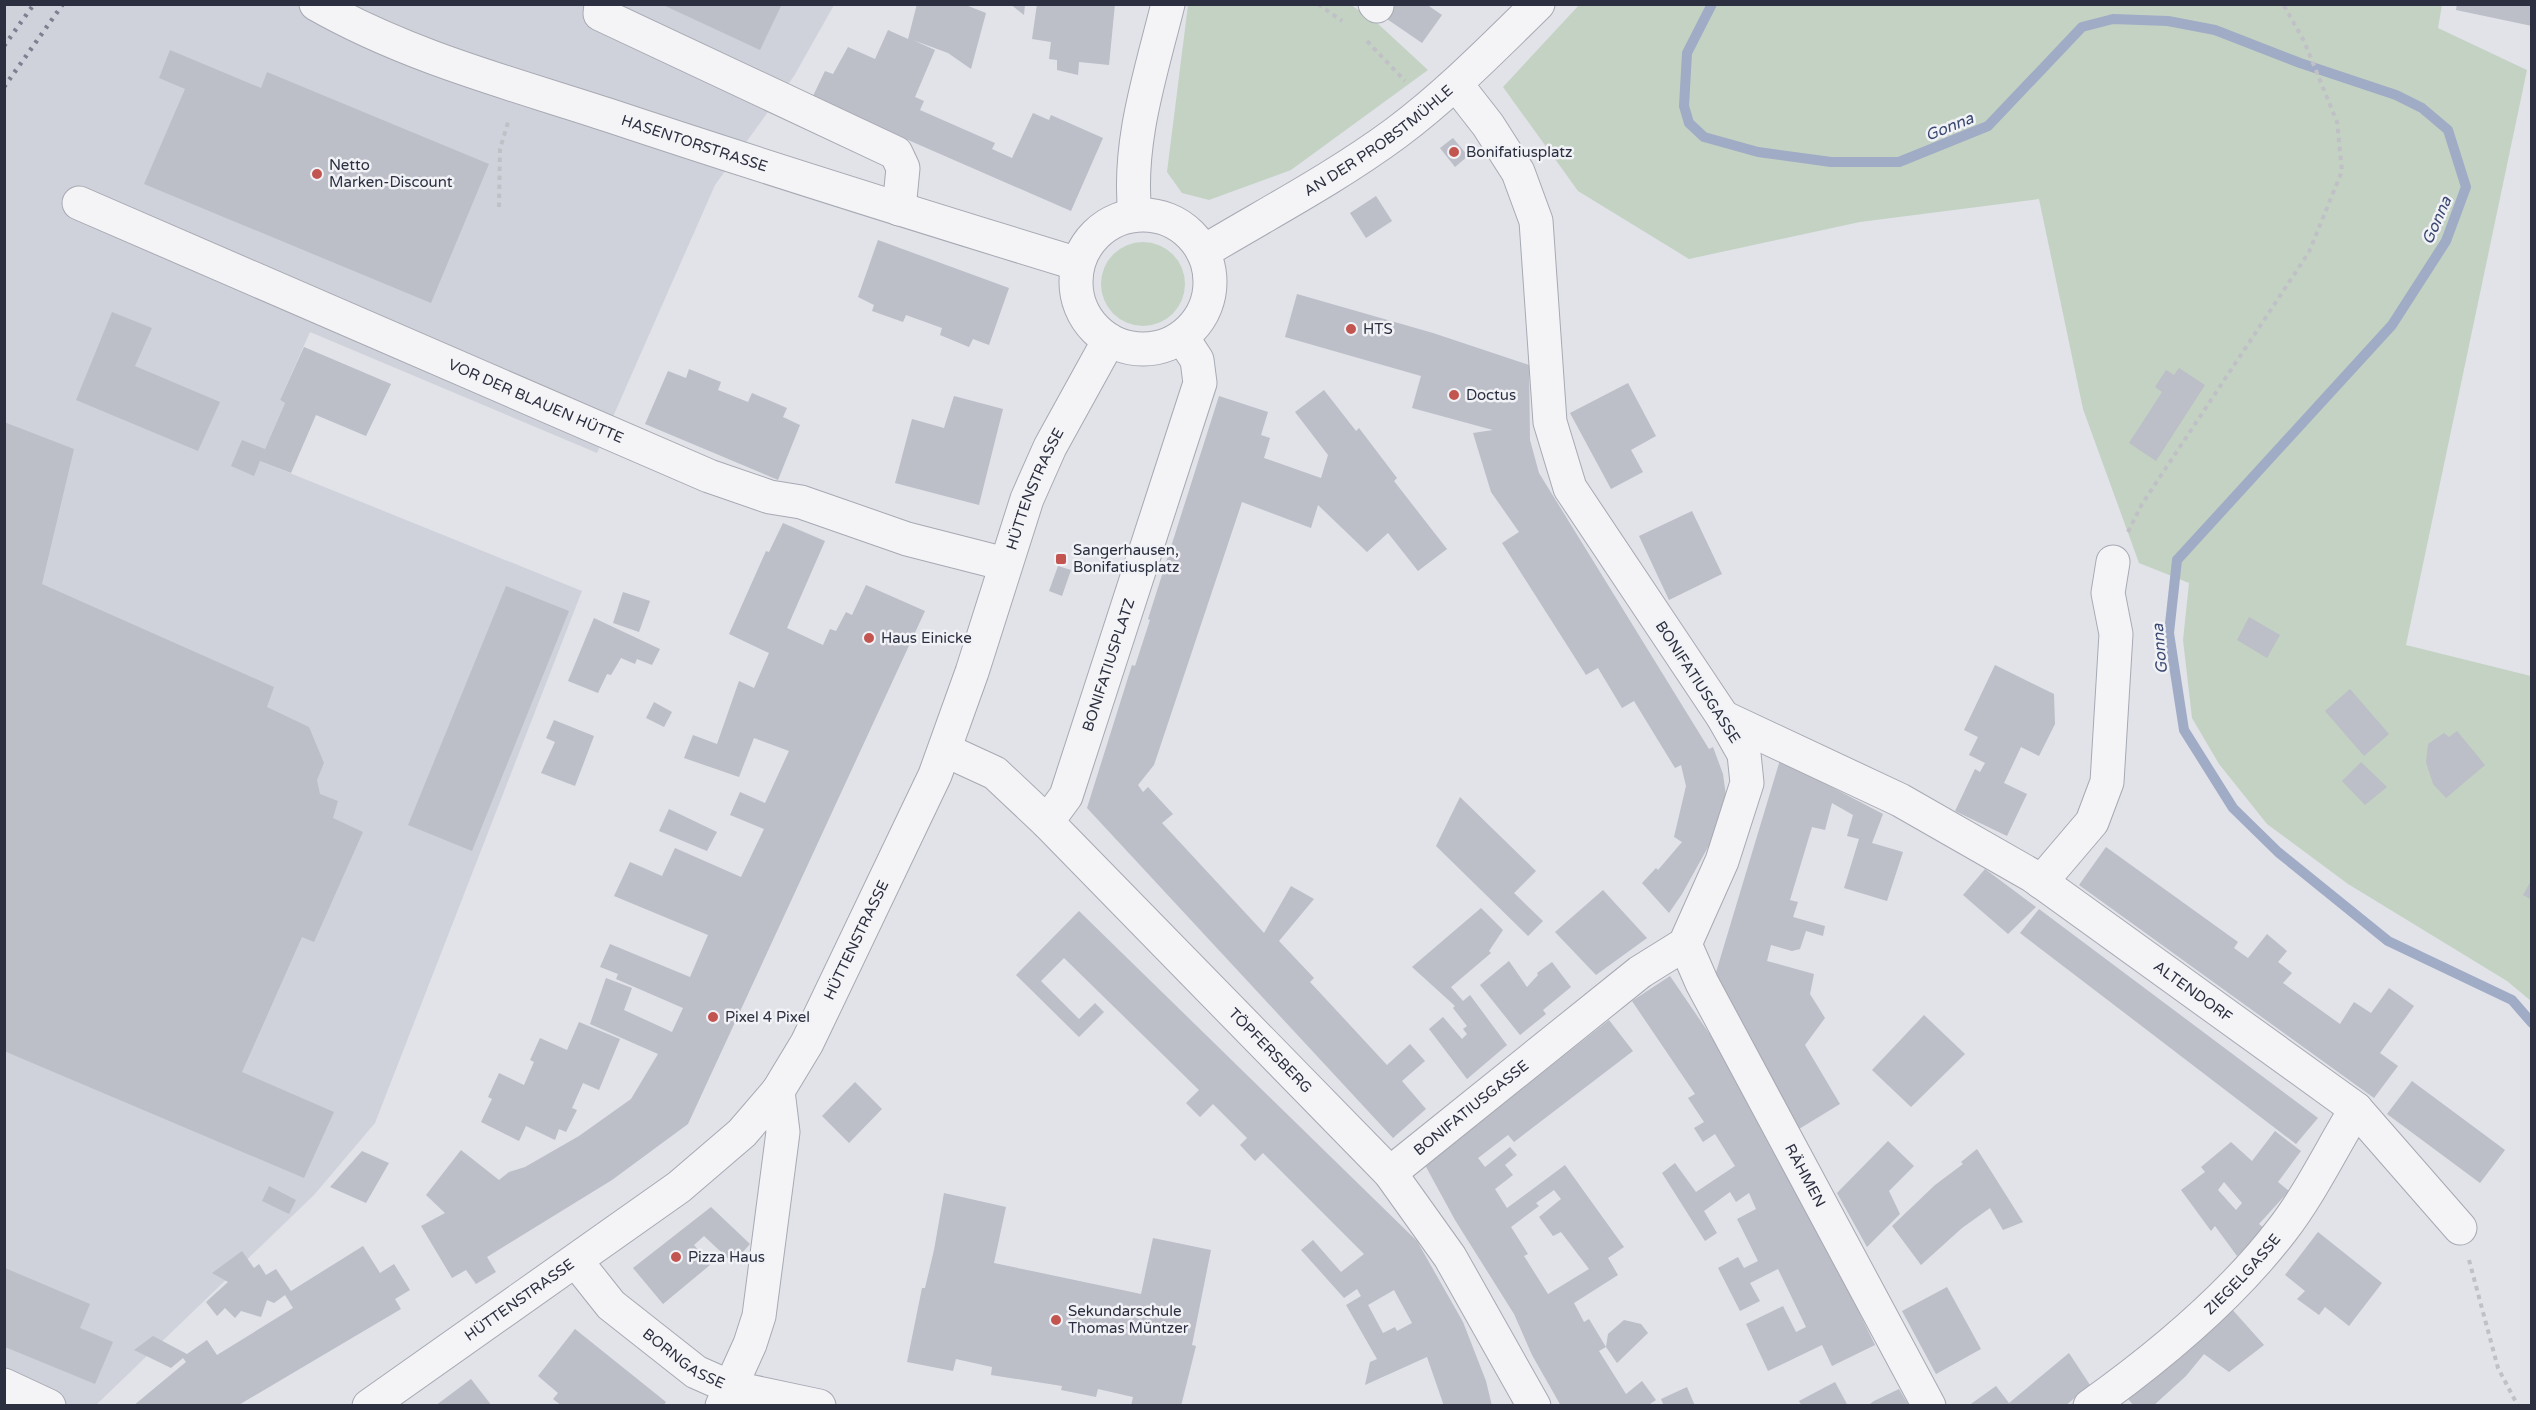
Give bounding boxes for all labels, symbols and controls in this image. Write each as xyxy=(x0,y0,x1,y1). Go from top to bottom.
street label: AN DER PROBSTMÜHLE xyxy=(1301,81,1457,200)
water label: Gonna xyxy=(1922,108,1977,146)
street label: HASENTORSTRASSE xyxy=(619,111,770,176)
place label: Bonifatiusplatz xyxy=(1466,143,1573,161)
marker: Bonifatiusplatz xyxy=(1447,145,1461,159)
place label: Netto Marken-Discount xyxy=(329,156,453,191)
marker: Netto Marken-Discount xyxy=(310,167,324,181)
water label: Gonna xyxy=(2418,192,2457,247)
place label: HTS xyxy=(1363,320,1393,338)
marker: HTS xyxy=(1344,322,1358,336)
street label: VOR DER BLAUEN HÜTTE xyxy=(445,355,626,447)
place label: Doctus xyxy=(1466,386,1516,404)
marker: Doctus xyxy=(1447,388,1461,402)
street label: HÜTTENSTRASSE xyxy=(1002,425,1068,552)
place label: Sangerhausen, Bonifatiusplatz xyxy=(1073,541,1180,576)
marker: Sangerhausen, Bonifatiusplatz xyxy=(1054,552,1068,566)
street label: BONIFATIUSPLATZ xyxy=(1079,596,1139,734)
street label: BONIFATIUSGASSE xyxy=(1652,618,1744,746)
water label: Gonna xyxy=(2148,622,2172,675)
place label: Haus Einicke xyxy=(881,629,972,647)
marker: Haus Einicke xyxy=(862,631,876,645)
street label: HÜTTENSTRASSE xyxy=(820,877,892,1003)
street label: ALTENDORF xyxy=(2150,957,2236,1026)
street label: TÖPFERSBERG xyxy=(1225,1004,1316,1097)
place label: Pixel 4 Pixel xyxy=(725,1008,810,1026)
marker: Pixel 4 Pixel xyxy=(706,1010,720,1024)
street label: BONIFATIUSGASSE xyxy=(1410,1056,1532,1159)
street label: RÄHMEN xyxy=(1781,1141,1830,1210)
street label: ZIEGELGASSE xyxy=(2201,1230,2284,1318)
place label: Pizza Haus xyxy=(688,1248,765,1266)
marker: Pizza Haus xyxy=(669,1250,683,1264)
street label: HÜTTENSTRASSE xyxy=(461,1255,578,1345)
place label: Sekundarschule Thomas Müntzer xyxy=(1068,1302,1189,1337)
marker: Sekundarschule Thomas Müntzer xyxy=(1049,1313,1063,1327)
street label: BORNGASSE xyxy=(639,1324,728,1393)

